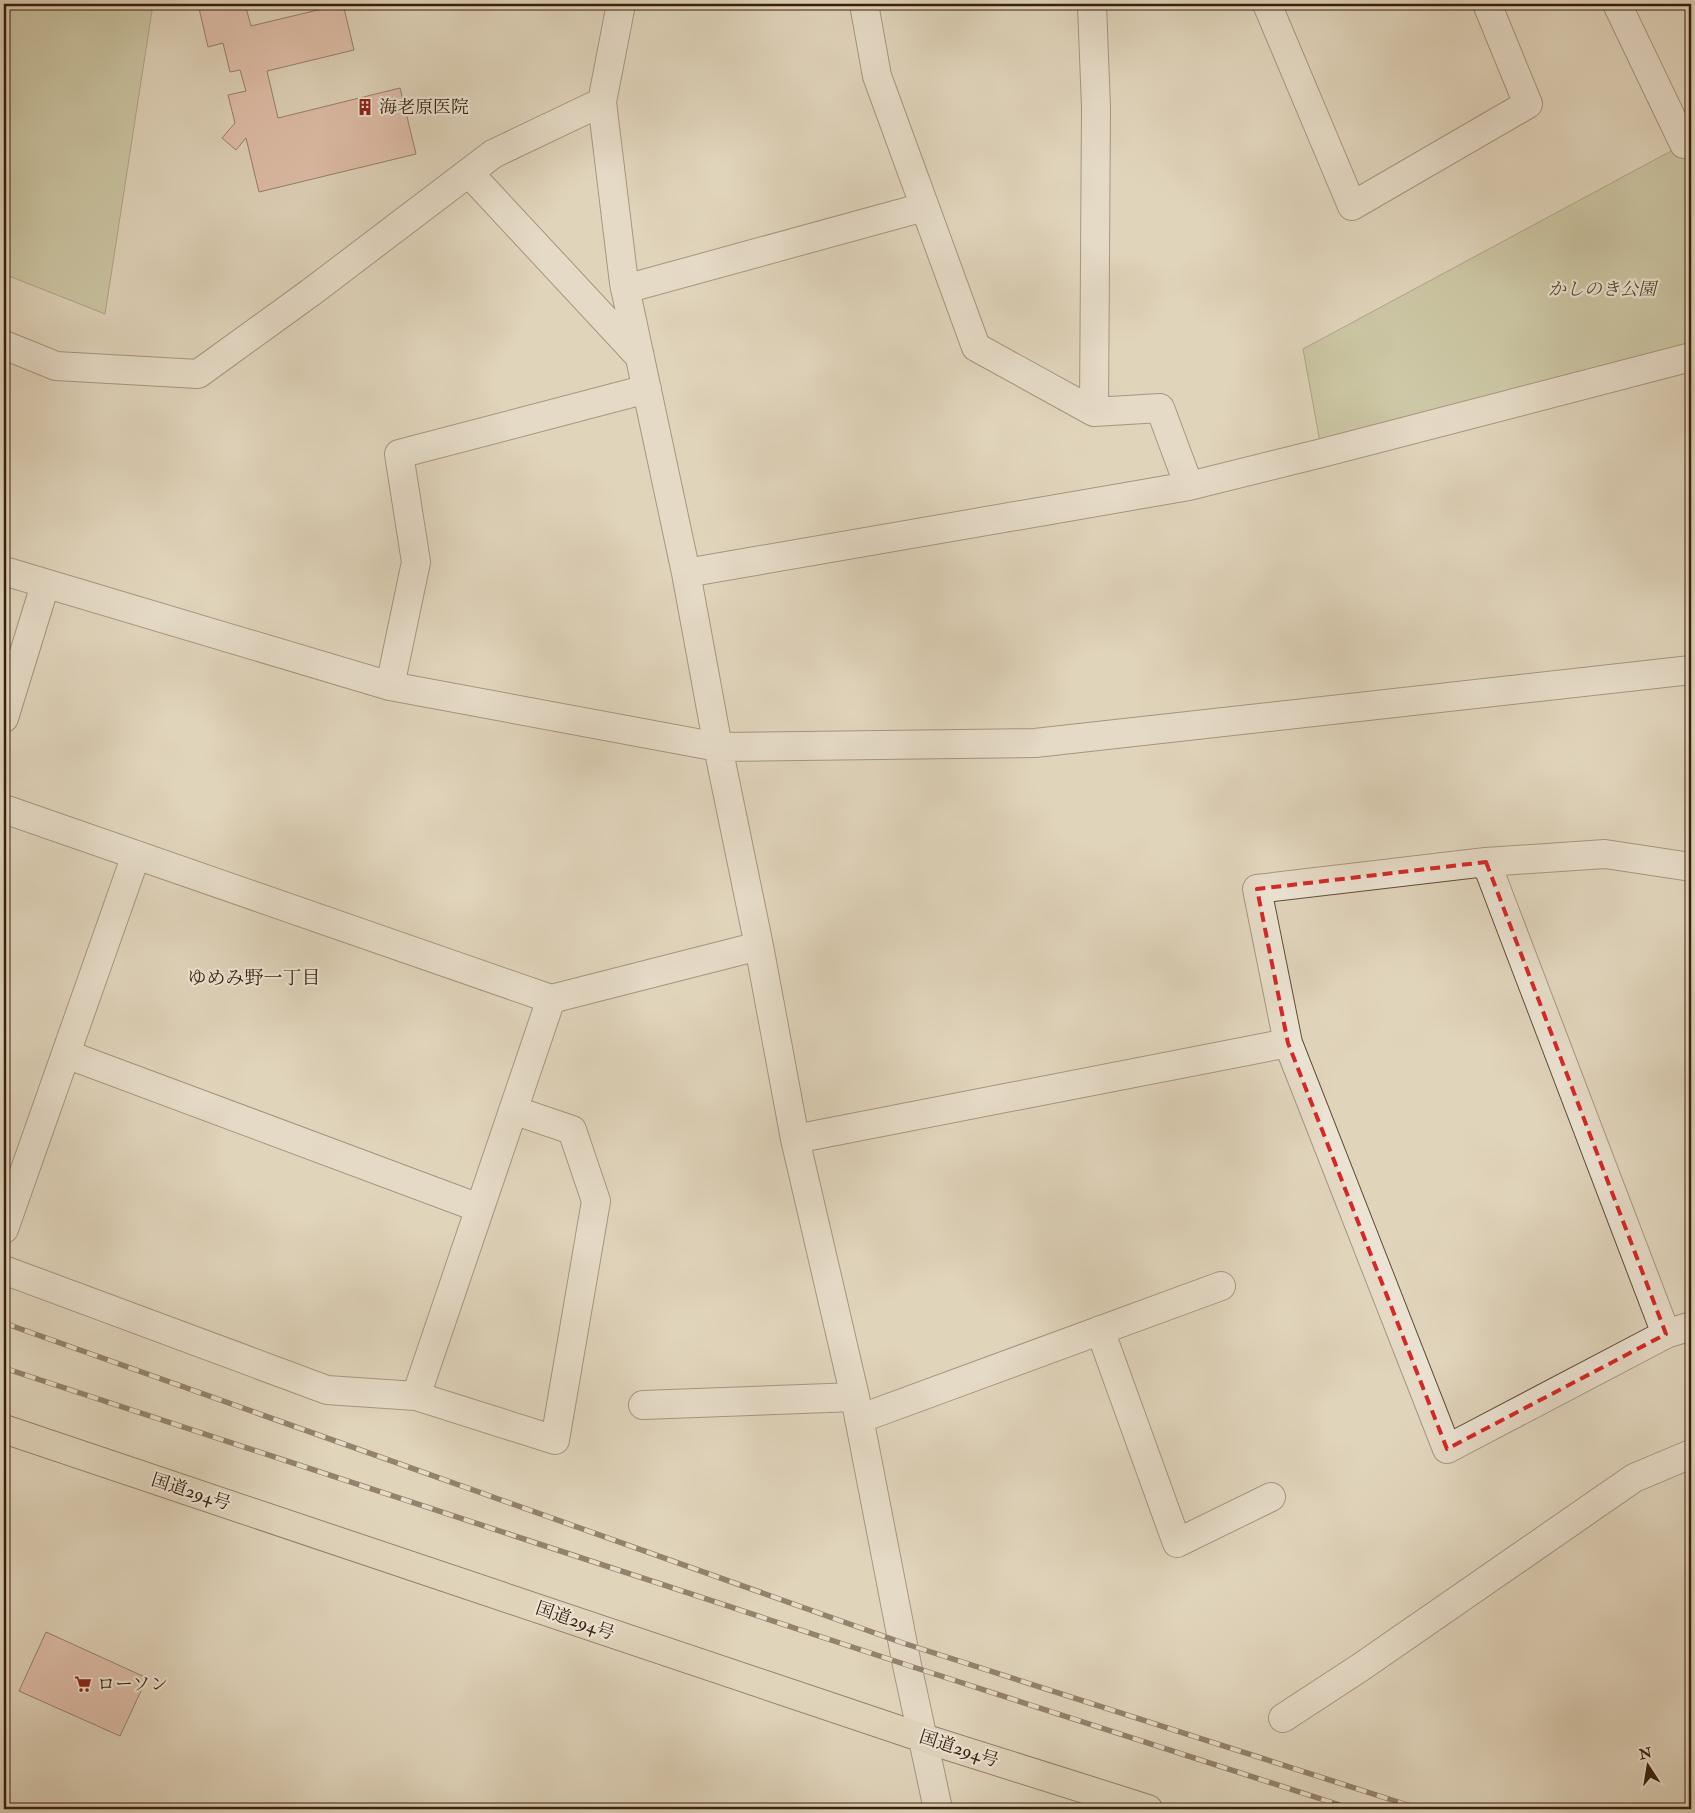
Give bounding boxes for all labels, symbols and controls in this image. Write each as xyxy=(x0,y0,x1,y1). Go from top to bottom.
place label: 海老原医院 xyxy=(379,96,469,119)
building icon: 海老原医院 xyxy=(355,97,375,117)
park label: かしのき公園 xyxy=(1548,278,1659,301)
district label: ゆめみ野一丁目 xyxy=(187,966,321,990)
street label: 国道294号 xyxy=(148,1468,234,1516)
street label: 国道294号 xyxy=(532,1597,618,1645)
place label: ローソン xyxy=(97,1673,168,1696)
supermarket icon: ローソン xyxy=(73,1674,93,1694)
street label: 国道294号 xyxy=(916,1725,1002,1773)
north arrow xyxy=(1622,1740,1672,1790)
text: N xyxy=(1637,1744,1654,1764)

